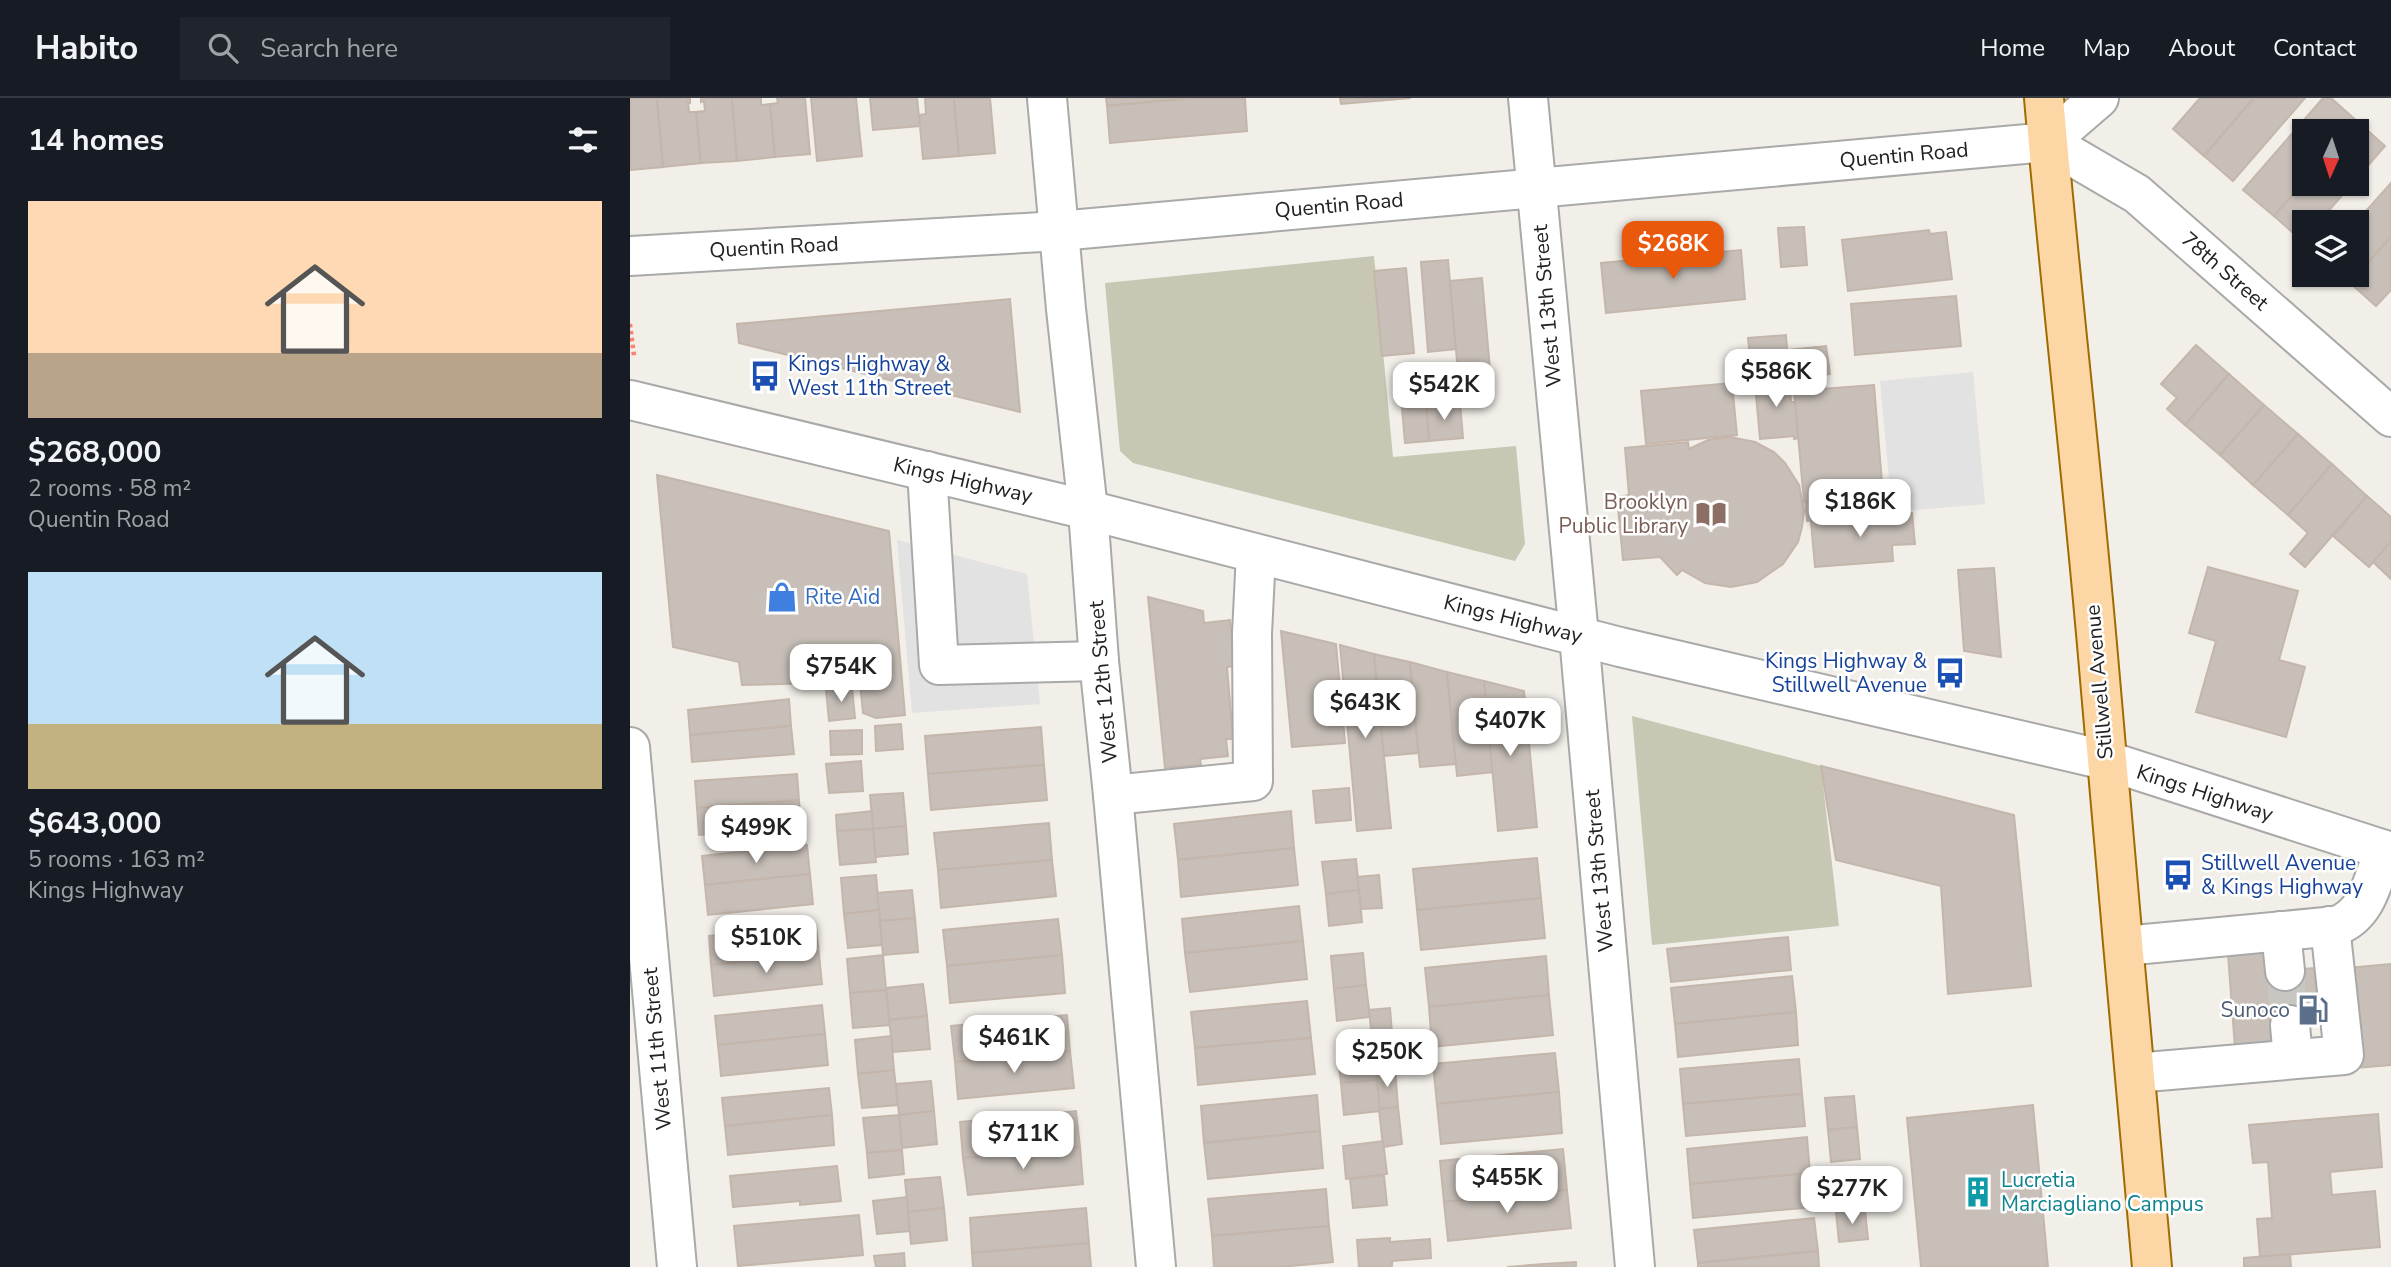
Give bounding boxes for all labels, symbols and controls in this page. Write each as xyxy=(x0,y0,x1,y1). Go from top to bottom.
search box xyxy=(180,17,670,80)
text: Habito xyxy=(35,26,138,71)
icon: search xyxy=(204,29,242,67)
text: Search here xyxy=(260,31,398,66)
text: Home xyxy=(1980,32,2045,64)
text: Map xyxy=(2083,32,2130,64)
text: About xyxy=(2168,32,2235,64)
text: Contact xyxy=(2273,32,2356,64)
north arrow xyxy=(2292,119,2370,196)
map controls xyxy=(2292,119,2369,287)
text: 14 homes xyxy=(28,120,164,161)
icon: filters xyxy=(564,121,602,159)
street label: Quentin Road xyxy=(1838,135,1970,175)
street label: Quentin Road xyxy=(1273,185,1405,225)
button: layers xyxy=(2292,210,2369,287)
pin: $268K xyxy=(1624,222,1722,281)
street label: West 13th Street xyxy=(1526,223,1568,388)
street label: 78th Street xyxy=(2175,225,2275,317)
text: $268K xyxy=(1638,228,1708,259)
street label: Quentin Road xyxy=(709,230,839,264)
icon: home xyxy=(252,246,378,372)
place label: Kings Highway & West 11th Street xyxy=(788,350,952,402)
pin: $586K xyxy=(1727,350,1825,409)
text: $586K xyxy=(1741,356,1811,387)
bus stop icon: Kings Highway & West 11th Street xyxy=(748,359,782,393)
pin: $542K xyxy=(1395,362,1493,422)
text: $542K xyxy=(1409,369,1479,400)
text: $268,000 xyxy=(28,432,161,473)
street label: Kings Highway xyxy=(891,450,1036,510)
text: 2 rooms · 58 m² xyxy=(28,473,191,504)
pin: $186K xyxy=(1811,480,1909,539)
text: $186K xyxy=(1825,486,1895,517)
place label: Brooklyn Public Library xyxy=(1559,488,1688,540)
library icon: Brooklyn Public Library xyxy=(1694,497,1728,531)
text: Quentin Road xyxy=(28,504,170,535)
shop icon: Rite Aid xyxy=(765,580,799,614)
place label: Rite Aid xyxy=(805,583,880,611)
street label: Kings Highway xyxy=(1441,588,1585,650)
street label: West 12th Street xyxy=(1082,599,1124,764)
street label: Stillwell Avenue xyxy=(2078,603,2120,761)
icon: home xyxy=(252,617,378,743)
pin: $754K xyxy=(792,644,890,704)
place label: Kings Highway & Stillwell Avenue xyxy=(1765,647,1927,699)
text: $754K xyxy=(806,651,876,682)
bus stop icon: Kings Highway & Stillwell Avenue xyxy=(1933,656,1967,690)
pin: $643K xyxy=(1316,680,1414,740)
text: $643K xyxy=(1330,687,1400,718)
pin: $407K xyxy=(1461,698,1559,758)
text: $407K xyxy=(1475,705,1545,736)
street label: Kings Highway xyxy=(2133,758,2277,828)
street label: West 13th Street xyxy=(1578,788,1620,953)
text: $643,000 xyxy=(28,803,161,844)
pin: $499K xyxy=(707,806,805,865)
text: $499K xyxy=(721,812,791,843)
text: 5 rooms · 163 m² xyxy=(28,844,205,875)
place label: Stillwell Avenue & Kings Highway xyxy=(2201,849,2363,901)
bus stop icon: Stillwell Avenue & Kings Highway xyxy=(2161,858,2195,892)
text: Kings Highway xyxy=(28,875,184,906)
pin: $510K xyxy=(717,916,815,975)
text: $510K xyxy=(731,922,801,953)
street label: West 11th Street xyxy=(636,966,678,1131)
fuel station icon: Sunoco xyxy=(2296,993,2330,1027)
place label: Sunoco xyxy=(2221,996,2290,1024)
pin: $461K xyxy=(965,1016,1063,1075)
text: $461K xyxy=(979,1022,1049,1053)
pin: $250K xyxy=(1338,1030,1436,1089)
text: $250K xyxy=(1352,1036,1422,1067)
pin: $711K xyxy=(974,1112,1072,1171)
text: $711K xyxy=(988,1118,1058,1149)
pin: $455K xyxy=(1458,1156,1556,1215)
text: $455K xyxy=(1472,1162,1542,1193)
pin: $277K xyxy=(1803,1166,1901,1226)
place label: Lucretia Marciagliano Campus xyxy=(2001,1166,2204,1218)
text: $277K xyxy=(1817,1173,1887,1204)
building icon: Lucretia Marciagliano Campus xyxy=(1961,1175,1995,1209)

